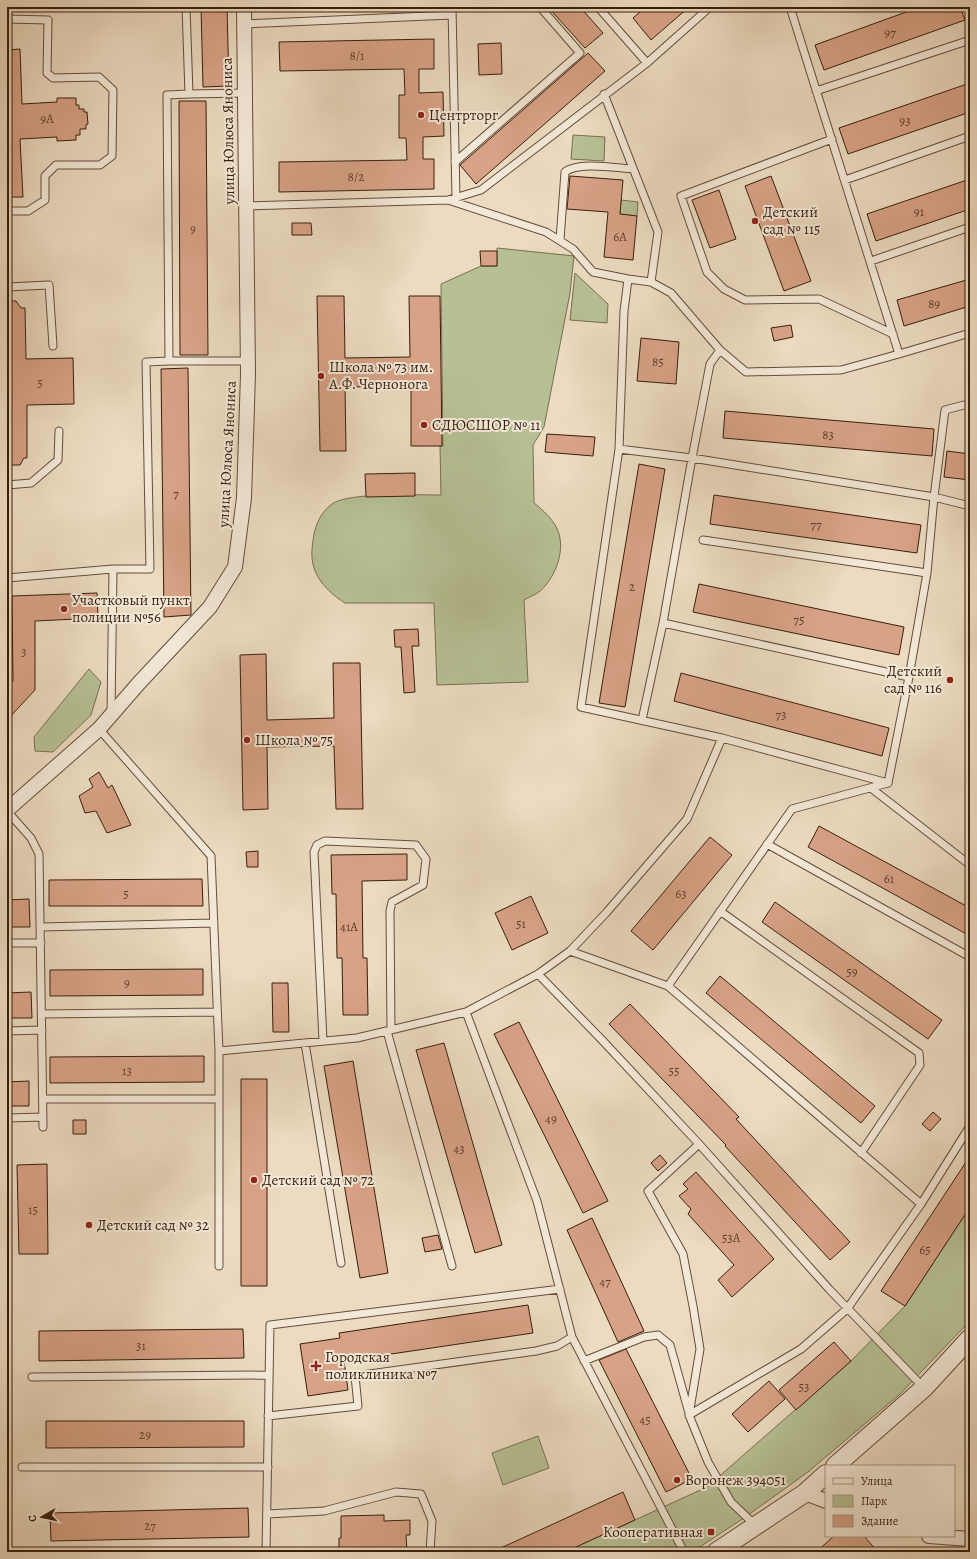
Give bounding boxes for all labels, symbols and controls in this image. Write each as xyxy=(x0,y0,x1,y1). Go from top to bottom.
house number: 97 xyxy=(884,24,896,41)
house number: 8/1 xyxy=(349,47,365,64)
street label: улица Юлюса Янониса xyxy=(217,57,239,206)
place label: Центрторг xyxy=(429,105,499,125)
house number: 9А xyxy=(40,110,54,127)
marker: Центрторг xyxy=(416,110,426,120)
house number: 93 xyxy=(899,112,911,129)
house number: 8/2 xyxy=(348,168,364,185)
place label: Детский сад № 115 xyxy=(763,202,821,239)
house number: 91 xyxy=(914,203,925,220)
marker: Детский сад № 115 xyxy=(750,216,760,226)
house number: 9 xyxy=(190,220,196,237)
house number: 6А xyxy=(613,228,627,245)
house number: 89 xyxy=(928,295,940,312)
house number: 85 xyxy=(652,353,664,370)
place label: Школа № 73 им. А.Ф. Чернонога xyxy=(328,357,433,394)
marker: Школа № 73 им. А.Ф. Чернонога xyxy=(316,371,326,381)
house number: 5 xyxy=(37,374,43,391)
street label: улица Юлюса Янониса xyxy=(213,380,241,529)
place label: СДЮСШОР № 11 xyxy=(432,415,540,435)
marker: СДЮСШОР № 11 xyxy=(419,420,429,430)
house number: 83 xyxy=(822,426,834,443)
house number: 7 xyxy=(173,485,179,502)
house number: 77 xyxy=(811,516,822,533)
house number: 2 xyxy=(629,578,635,595)
place label: Участковый пункт полиции №56 xyxy=(72,590,190,627)
marker: Участковый пункт полиции №56 xyxy=(59,604,69,614)
house number: 75 xyxy=(793,611,805,628)
house number: 3 xyxy=(21,643,27,660)
place label: Детский сад № 116 xyxy=(884,661,942,698)
marker: Детский сад № 116 xyxy=(945,675,955,685)
house number: 73 xyxy=(776,706,786,723)
place label: Школа № 75 xyxy=(255,730,333,750)
marker: Школа № 75 xyxy=(242,735,252,745)
house number: 61 xyxy=(884,870,895,887)
house number: 5 xyxy=(123,885,129,902)
house number: 63 xyxy=(675,885,687,902)
house number: 51 xyxy=(516,915,527,932)
house number: 41А xyxy=(340,918,358,935)
house number: 59 xyxy=(846,963,858,980)
house number: 9 xyxy=(124,974,130,991)
house number: 13 xyxy=(122,1062,132,1079)
house number: 55 xyxy=(668,1062,680,1079)
house number: 49 xyxy=(545,1110,557,1127)
house number: 43 xyxy=(453,1140,465,1157)
place label: Детский сад № 72 xyxy=(262,1170,374,1190)
marker: Детский сад № 72 xyxy=(249,1175,259,1185)
house number: 15 xyxy=(28,1201,38,1218)
place label: Детский сад № 32 xyxy=(97,1215,209,1235)
marker: Детский сад № 32 xyxy=(84,1220,94,1230)
house number: 53А xyxy=(722,1229,741,1246)
house number: 65 xyxy=(919,1241,931,1258)
house number: 47 xyxy=(599,1273,611,1290)
house number: 31 xyxy=(136,1337,146,1354)
place label: Городская поликлиника №7 xyxy=(325,1347,438,1384)
marker: Городская поликлиника №7 xyxy=(310,1360,322,1372)
house number: 53 xyxy=(799,1378,810,1395)
house number: 45 xyxy=(639,1411,651,1428)
house number: 29 xyxy=(139,1426,151,1443)
legend xyxy=(825,1465,955,1537)
place label: Воронеж 394051 xyxy=(685,1470,786,1490)
text: Улица xyxy=(861,1473,893,1489)
marker: Воронеж 394051 xyxy=(672,1475,682,1485)
text: Парк xyxy=(861,1493,887,1509)
north arrow xyxy=(22,1497,62,1537)
text: Здание xyxy=(861,1513,898,1529)
text: С xyxy=(25,1514,41,1523)
house number: 27 xyxy=(144,1517,156,1534)
place label: Кооперативная xyxy=(603,1522,703,1542)
marker: Кооперативная xyxy=(706,1527,716,1537)

